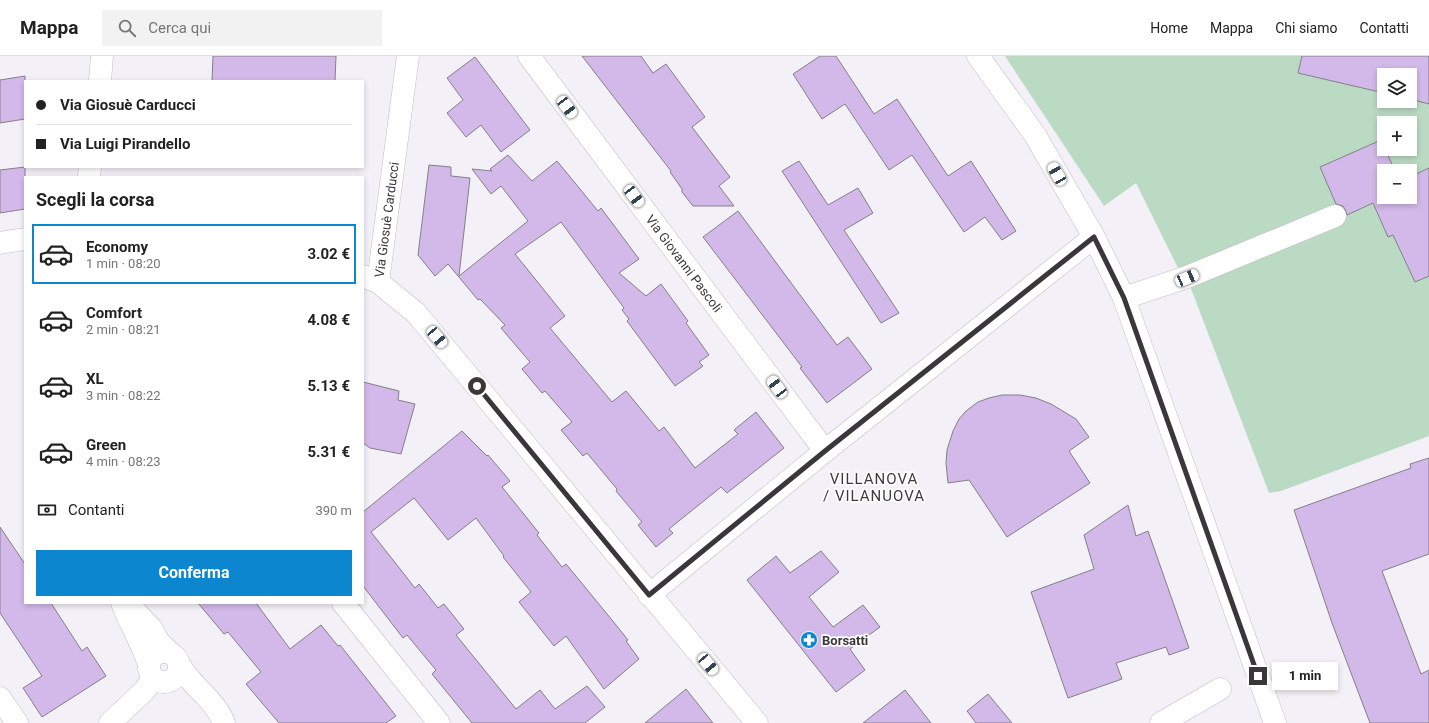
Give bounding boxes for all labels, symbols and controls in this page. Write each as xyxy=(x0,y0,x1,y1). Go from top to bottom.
search box xyxy=(102,10,382,46)
text: Mappa xyxy=(20,16,78,39)
icon: search xyxy=(116,17,138,39)
text: Cerca qui xyxy=(148,19,211,37)
text: Home xyxy=(1150,20,1188,36)
text: Mappa xyxy=(1210,20,1253,36)
text: Chi siamo xyxy=(1275,20,1337,36)
text: Contatti xyxy=(1359,20,1409,36)
map controls xyxy=(1377,68,1417,204)
button: layers xyxy=(1377,68,1417,108)
car xyxy=(555,94,579,120)
text: Via Giosuè Carducci xyxy=(60,96,196,114)
button: + xyxy=(1377,116,1417,156)
text: Via Luigi Pirandello xyxy=(60,135,190,153)
street label: Via Giosuè Carducci xyxy=(372,161,402,278)
car xyxy=(1046,161,1068,187)
button: − xyxy=(1377,164,1417,204)
car xyxy=(622,183,646,209)
text: Scegli la corsa xyxy=(36,189,154,210)
street label: Via Giovanni Pascoli xyxy=(643,212,725,315)
icon: car xyxy=(38,236,74,272)
text: Economy xyxy=(86,238,148,256)
text: 3.02 € xyxy=(307,245,350,263)
text: 1 min · 08:20 xyxy=(86,256,161,271)
car xyxy=(1174,268,1200,288)
icon: car xyxy=(38,302,74,338)
text: Comfort xyxy=(86,304,142,322)
text: 4.08 € xyxy=(307,311,350,329)
text: 2 min · 08:21 xyxy=(86,322,161,337)
car xyxy=(425,324,449,350)
icon: car xyxy=(38,368,74,404)
text: XL xyxy=(86,370,104,388)
car xyxy=(765,374,789,400)
text: 5.13 € xyxy=(307,377,350,395)
route start xyxy=(468,377,486,395)
text: 3 min · 08:22 xyxy=(86,388,161,403)
icon: car xyxy=(38,434,74,470)
text: Green xyxy=(86,436,126,454)
text: 5.31 € xyxy=(307,443,350,461)
text: 4 min · 08:23 xyxy=(86,454,161,469)
district label: VILLANOVA / VILANUOVA xyxy=(823,470,925,505)
icon: cash xyxy=(36,499,58,521)
text: Contanti xyxy=(68,501,125,519)
text: 390 m xyxy=(315,503,352,518)
button: Conferma xyxy=(36,550,352,596)
pharmacy icon: Borsatti xyxy=(799,630,819,650)
place label: Borsatti xyxy=(822,633,868,648)
car xyxy=(696,651,720,677)
callout: 1 min xyxy=(1272,662,1338,690)
route end xyxy=(1249,667,1267,685)
text: 1 min xyxy=(1289,668,1321,683)

